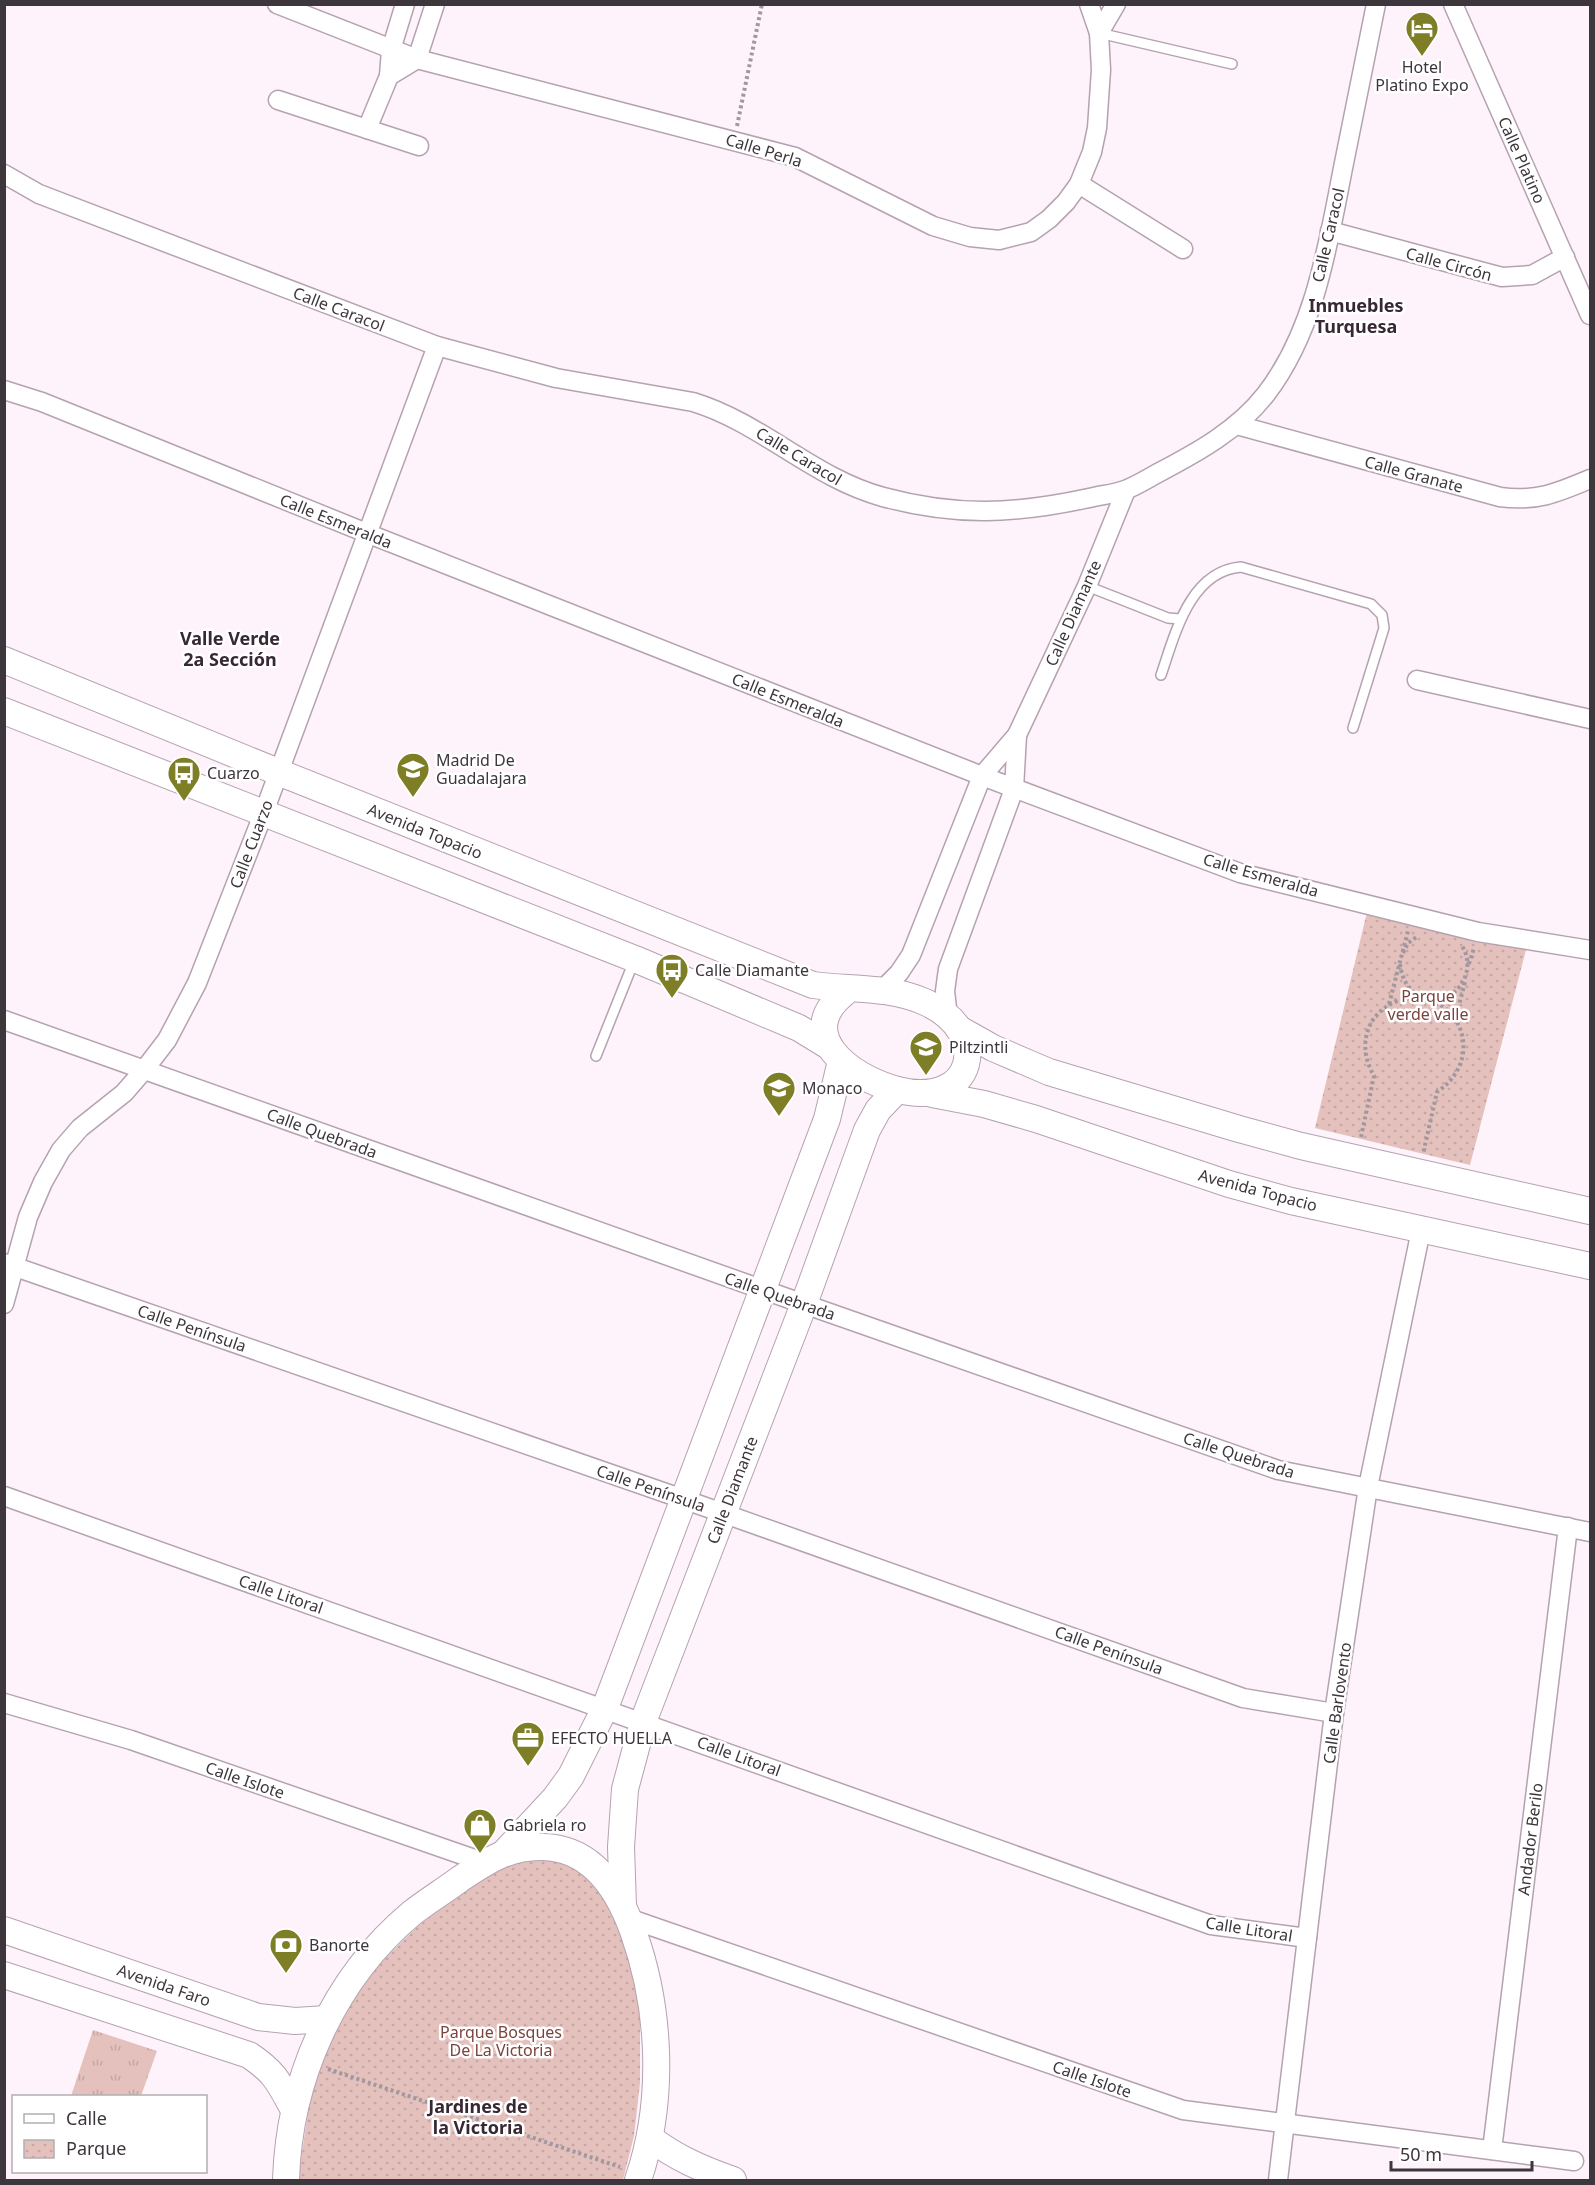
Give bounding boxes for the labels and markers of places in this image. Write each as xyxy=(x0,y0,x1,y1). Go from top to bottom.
hotel icon: Hotel Platino Expo xyxy=(1404,10,1440,57)
place label: Hotel Platino Expo xyxy=(1375,56,1469,96)
place label: Madrid De Guadalajara xyxy=(436,749,527,789)
school or university icon: Madrid De Guadalajara xyxy=(395,751,431,798)
bus stop icon: Cuarzo xyxy=(166,755,202,802)
place label: Cuarzo xyxy=(207,762,260,784)
bus stop icon: Calle Diamante xyxy=(654,952,690,999)
place label: Calle Diamante xyxy=(695,959,809,981)
school or university icon: Piltzintli xyxy=(908,1029,944,1076)
place label: Piltzintli xyxy=(949,1036,1008,1058)
school or university icon: Monaco xyxy=(761,1070,797,1117)
place label: Monaco xyxy=(802,1077,862,1099)
office icon: EFECTO HUELLA xyxy=(510,1720,546,1767)
place label: EFECTO HUELLA xyxy=(551,1727,673,1749)
shop icon: Gabriela ro xyxy=(462,1807,498,1854)
place label: Gabriela ro xyxy=(503,1814,586,1836)
bank icon: Banorte xyxy=(268,1927,304,1974)
place label: Banorte xyxy=(309,1934,369,1956)

